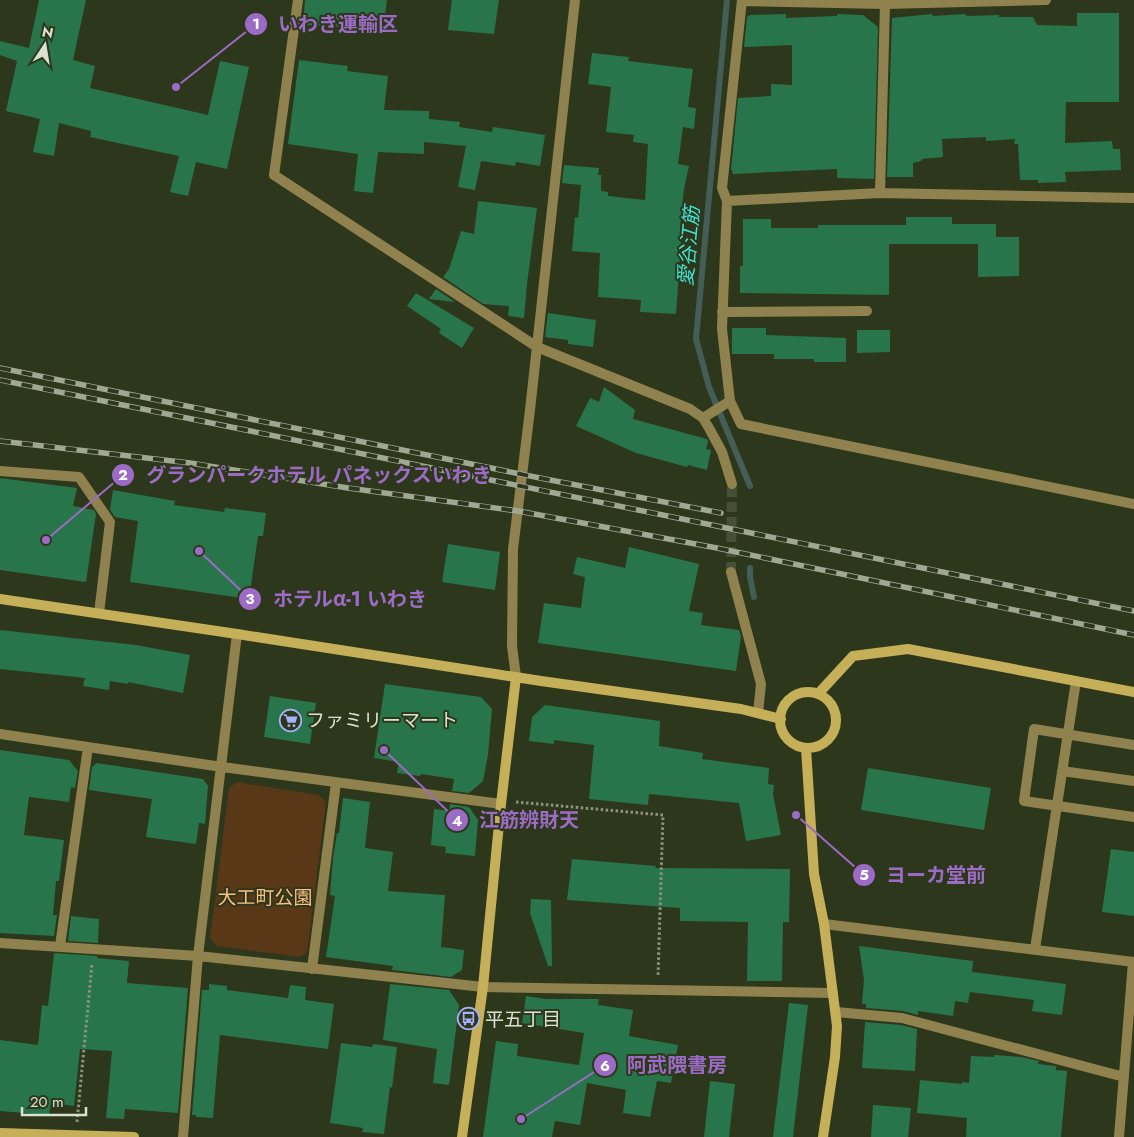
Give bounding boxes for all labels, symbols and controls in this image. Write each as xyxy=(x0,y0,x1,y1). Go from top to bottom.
callout: いわき運輸区 xyxy=(243,7,408,42)
text: いわき運輸区 xyxy=(278,10,398,39)
text: 1 xyxy=(252,13,260,35)
north arrow xyxy=(20,20,70,70)
text: N xyxy=(40,21,55,43)
water label: 愛谷江筋 xyxy=(671,202,707,287)
callout: グランパークホテル パネックスいわき xyxy=(111,458,502,493)
text: グランパークホテル パネックスいわき xyxy=(146,461,492,490)
text: 2 xyxy=(118,464,128,486)
callout: ホテルα-1 いわき xyxy=(238,581,436,616)
text: ホテルα-1 いわき xyxy=(273,585,427,614)
text: 3 xyxy=(245,588,255,610)
place label: ファミリーマート xyxy=(306,707,458,734)
supermarket icon: ファミリーマート xyxy=(278,708,302,732)
callout: 江筋辨財天 xyxy=(444,803,589,838)
text: 江筋辨財天 xyxy=(479,806,579,835)
text: 4 xyxy=(452,810,462,832)
callout: ヨーカ堂前 xyxy=(851,857,996,892)
text: ヨーカ堂前 xyxy=(886,861,986,890)
text: 5 xyxy=(859,864,869,886)
park label: 大工町公園 xyxy=(217,884,313,911)
place label: 平五丁目 xyxy=(485,1006,561,1033)
bus stop icon: 平五丁目 xyxy=(457,1007,481,1031)
callout: 阿武隈書房 xyxy=(592,1048,737,1083)
text: 阿武隈書房 xyxy=(627,1051,727,1080)
text: 6 xyxy=(600,1055,610,1077)
scale bar xyxy=(22,1084,86,1116)
text: 20 m xyxy=(30,1091,64,1113)

